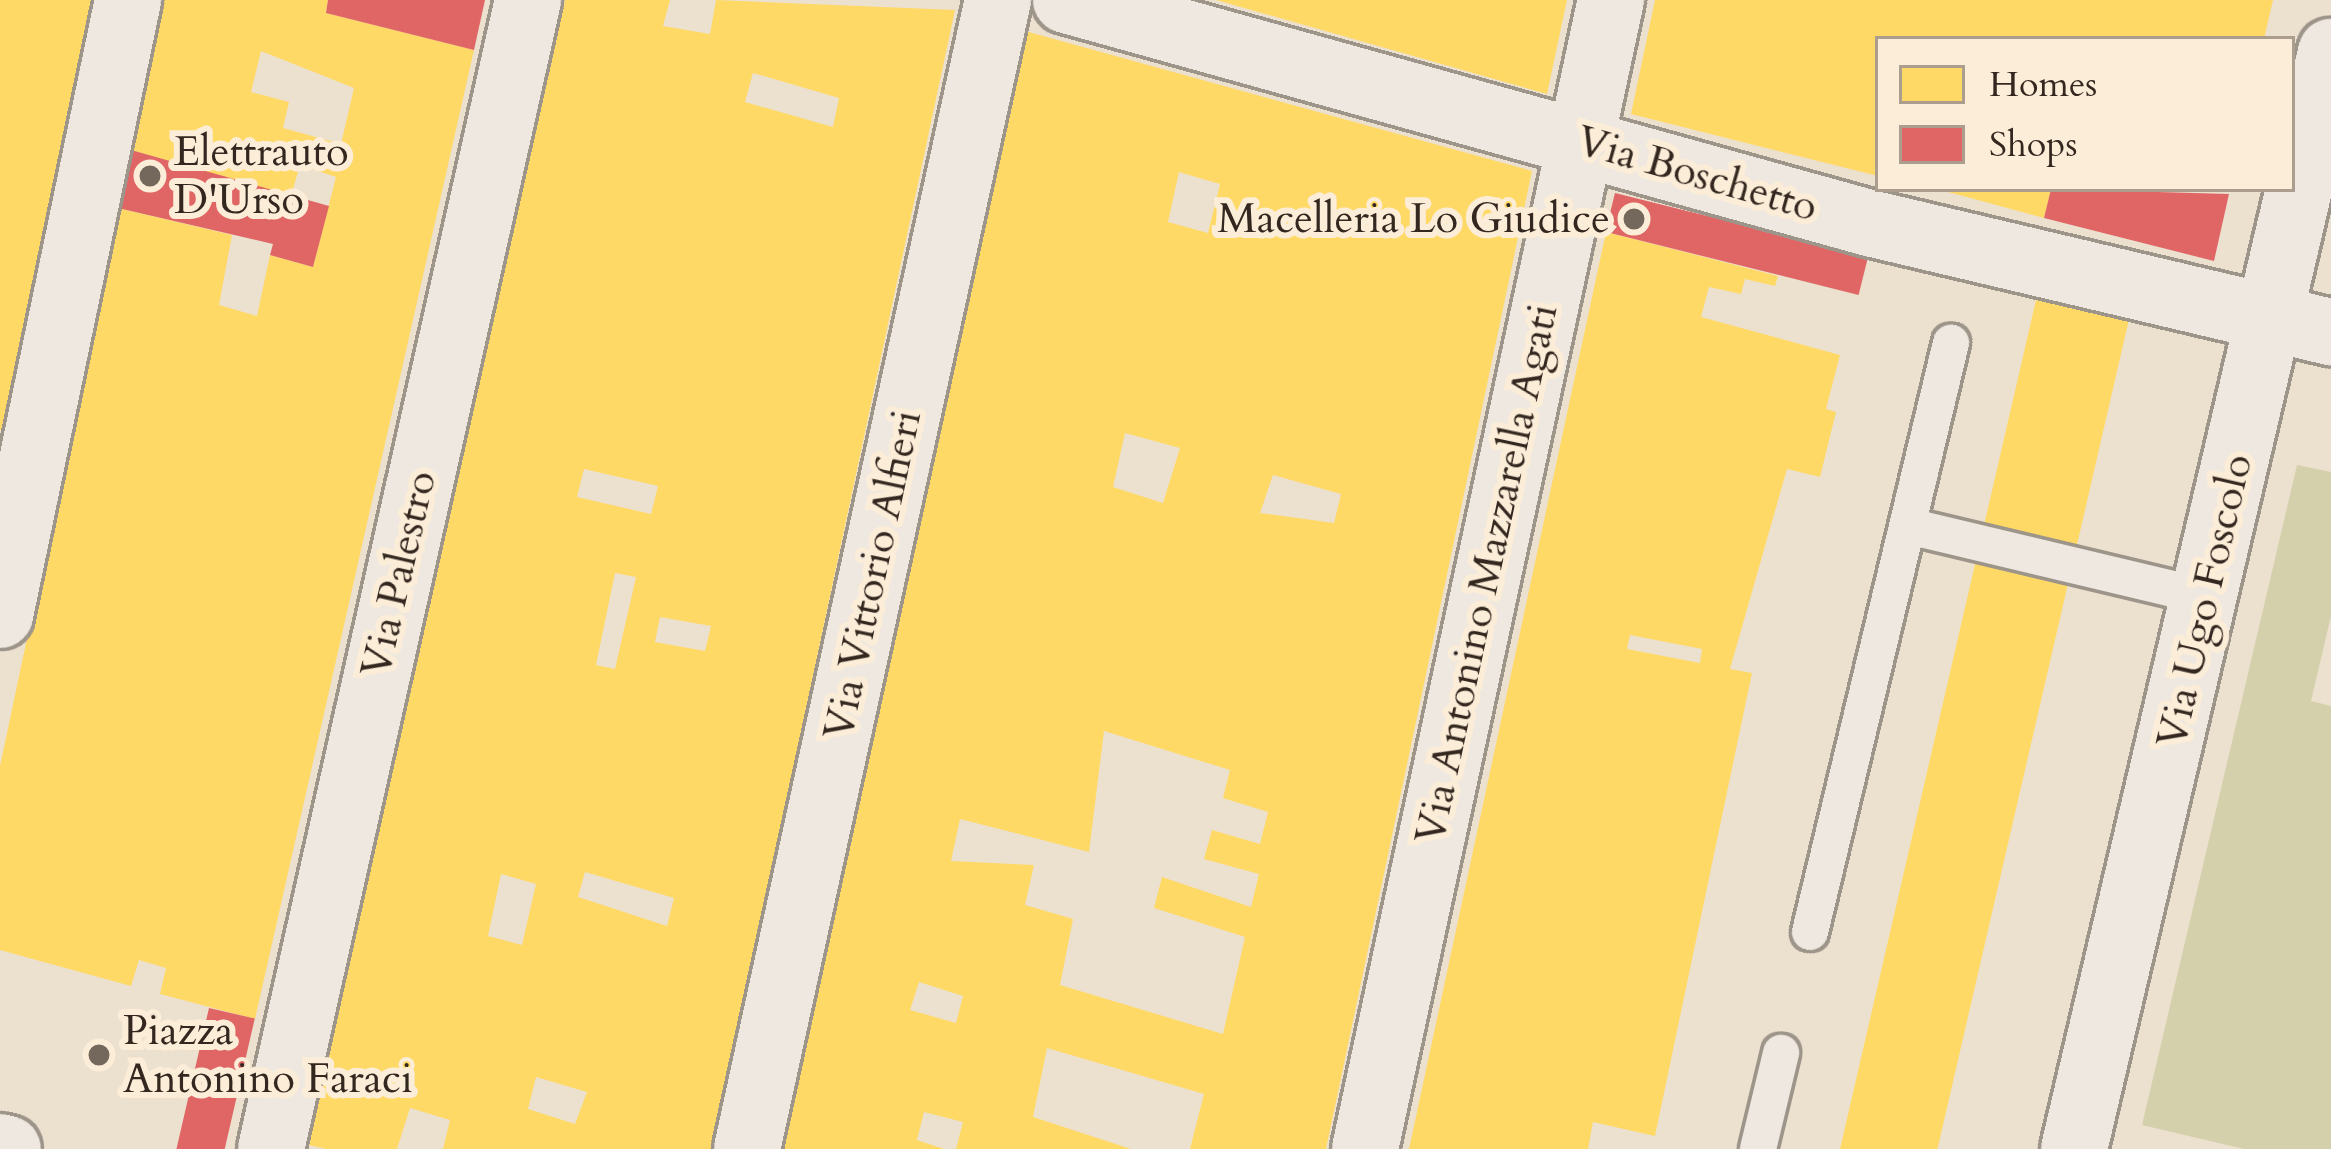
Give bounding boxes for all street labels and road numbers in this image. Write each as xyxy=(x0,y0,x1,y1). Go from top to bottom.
street label: Via Boschetto xyxy=(1571,116,1823,232)
street label: Via Antonino Mazzarella Agati xyxy=(1405,299,1569,849)
street label: Via Vittorio Alfieri xyxy=(813,406,933,744)
street label: Via Ugo Foscolo xyxy=(2147,449,2263,753)
street label: Via Palestro xyxy=(351,466,447,682)

